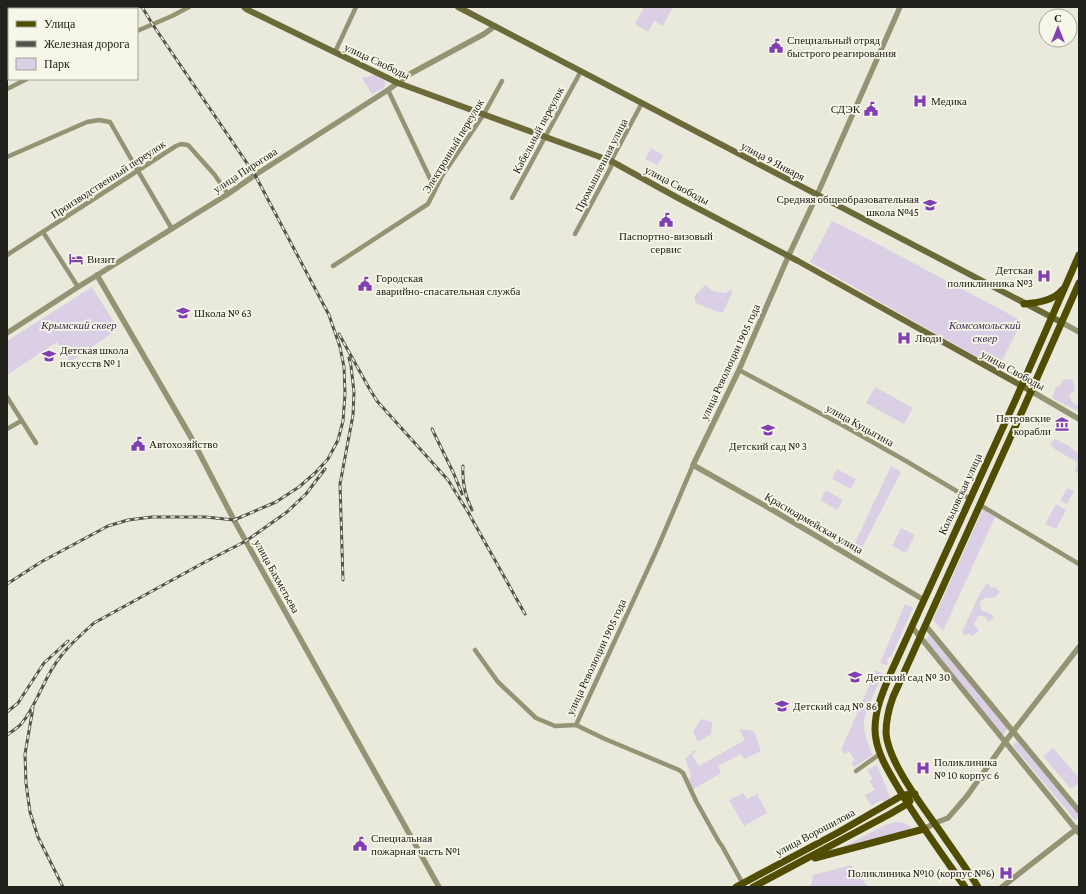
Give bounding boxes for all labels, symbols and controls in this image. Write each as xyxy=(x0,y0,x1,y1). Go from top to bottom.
legend xyxy=(8,8,138,80)
north arrow xyxy=(1038,8,1078,48)
text: С xyxy=(1054,12,1062,24)
text: Улица xyxy=(44,17,76,31)
place label: Специальный отряд быстрого реагирования xyxy=(787,34,896,59)
text: Железная дорога xyxy=(44,37,130,51)
public building icon: Специальный отряд быстрого реагирования xyxy=(768,38,784,54)
street label: улица Свободы xyxy=(342,41,412,82)
text: Парк xyxy=(44,57,70,71)
street label: Кабельный переулок xyxy=(510,84,566,175)
hospital icon: Медика xyxy=(912,93,928,109)
place label: Медика xyxy=(931,95,967,107)
street label: Электронный переулок xyxy=(420,96,486,195)
public building icon: СДЭК xyxy=(863,101,879,117)
place label: СДЭК xyxy=(831,103,861,115)
street label: Промышленная улица xyxy=(572,116,630,214)
street label: Производственный переулок xyxy=(48,137,168,221)
street label: улица 9 Января xyxy=(739,139,807,183)
street label: улица Пирогова xyxy=(211,145,279,195)
street label: улица Свободы xyxy=(643,163,712,207)
place label: Средняя общеобразовательная школа №45 xyxy=(776,193,919,218)
school or university icon: Средняя общеобразовательная школа №45 xyxy=(922,197,938,213)
public building icon: Паспортно-визовый сервис xyxy=(658,212,674,228)
place label: Паспортно-визовый сервис xyxy=(619,230,713,255)
hotel icon: Визит xyxy=(68,251,84,267)
place label: Визит xyxy=(87,253,115,265)
place label: Детская поликлинника №3 xyxy=(947,264,1033,289)
hospital icon: Детская поликлинника №3 xyxy=(1036,268,1052,284)
place label: Городская аварийно-спасательная служба xyxy=(376,272,521,297)
public building icon: Городская аварийно-спасательная служба xyxy=(357,276,373,292)
street label: улица Революции 1905 года xyxy=(698,302,762,422)
school or university icon: Школа № 63 xyxy=(175,305,191,321)
place label: Школа № 63 xyxy=(194,307,252,319)
park label: Крымский сквер xyxy=(40,319,117,331)
park label: Комсомольский сквер xyxy=(948,319,1021,344)
hospital icon: Люди xyxy=(896,330,912,346)
place label: Люди xyxy=(915,332,942,344)
place label: Детская школа искусств № 1 xyxy=(60,344,129,369)
school or university icon: Детская школа искусств № 1 xyxy=(41,348,57,364)
street label: улица Свободы xyxy=(979,348,1047,393)
street label: улица Куцыгина xyxy=(824,401,896,449)
place label: Петровские корабли xyxy=(996,412,1051,437)
museum icon: Петровские корабли xyxy=(1054,416,1070,432)
school or university icon: Детский сад № 3 xyxy=(760,422,776,438)
public building icon: Автохозяйство xyxy=(130,436,146,452)
place label: Автохозяйство xyxy=(149,438,218,450)
place label: Детский сад № 3 xyxy=(729,440,807,452)
street label: Кольцовская улица xyxy=(936,451,984,537)
street label: Красноармейская улица xyxy=(763,490,865,556)
street label: улица Бахметьева xyxy=(252,537,302,615)
street label: улица Революции 1905 года xyxy=(564,597,628,717)
school or university icon: Детский сад № 30 xyxy=(847,669,863,685)
place label: Детский сад № 30 xyxy=(866,671,950,683)
school or university icon: Детский сад № 86 xyxy=(774,698,790,714)
place label: Детский сад № 86 xyxy=(793,700,877,712)
place label: Поликлиника № 10 корпус 6 xyxy=(934,756,999,781)
hospital icon: Поликлиника № 10 корпус 6 xyxy=(915,760,931,776)
street label: улица Ворошилова xyxy=(773,806,857,858)
place label: Специальная пожарная часть №1 xyxy=(371,832,461,857)
public building icon: Специальная пожарная часть №1 xyxy=(352,836,368,852)
hospital icon: Поликлиника №10 (корпус №6) xyxy=(998,865,1014,881)
place label: Поликлиника №10 (корпус №6) xyxy=(847,867,995,880)

